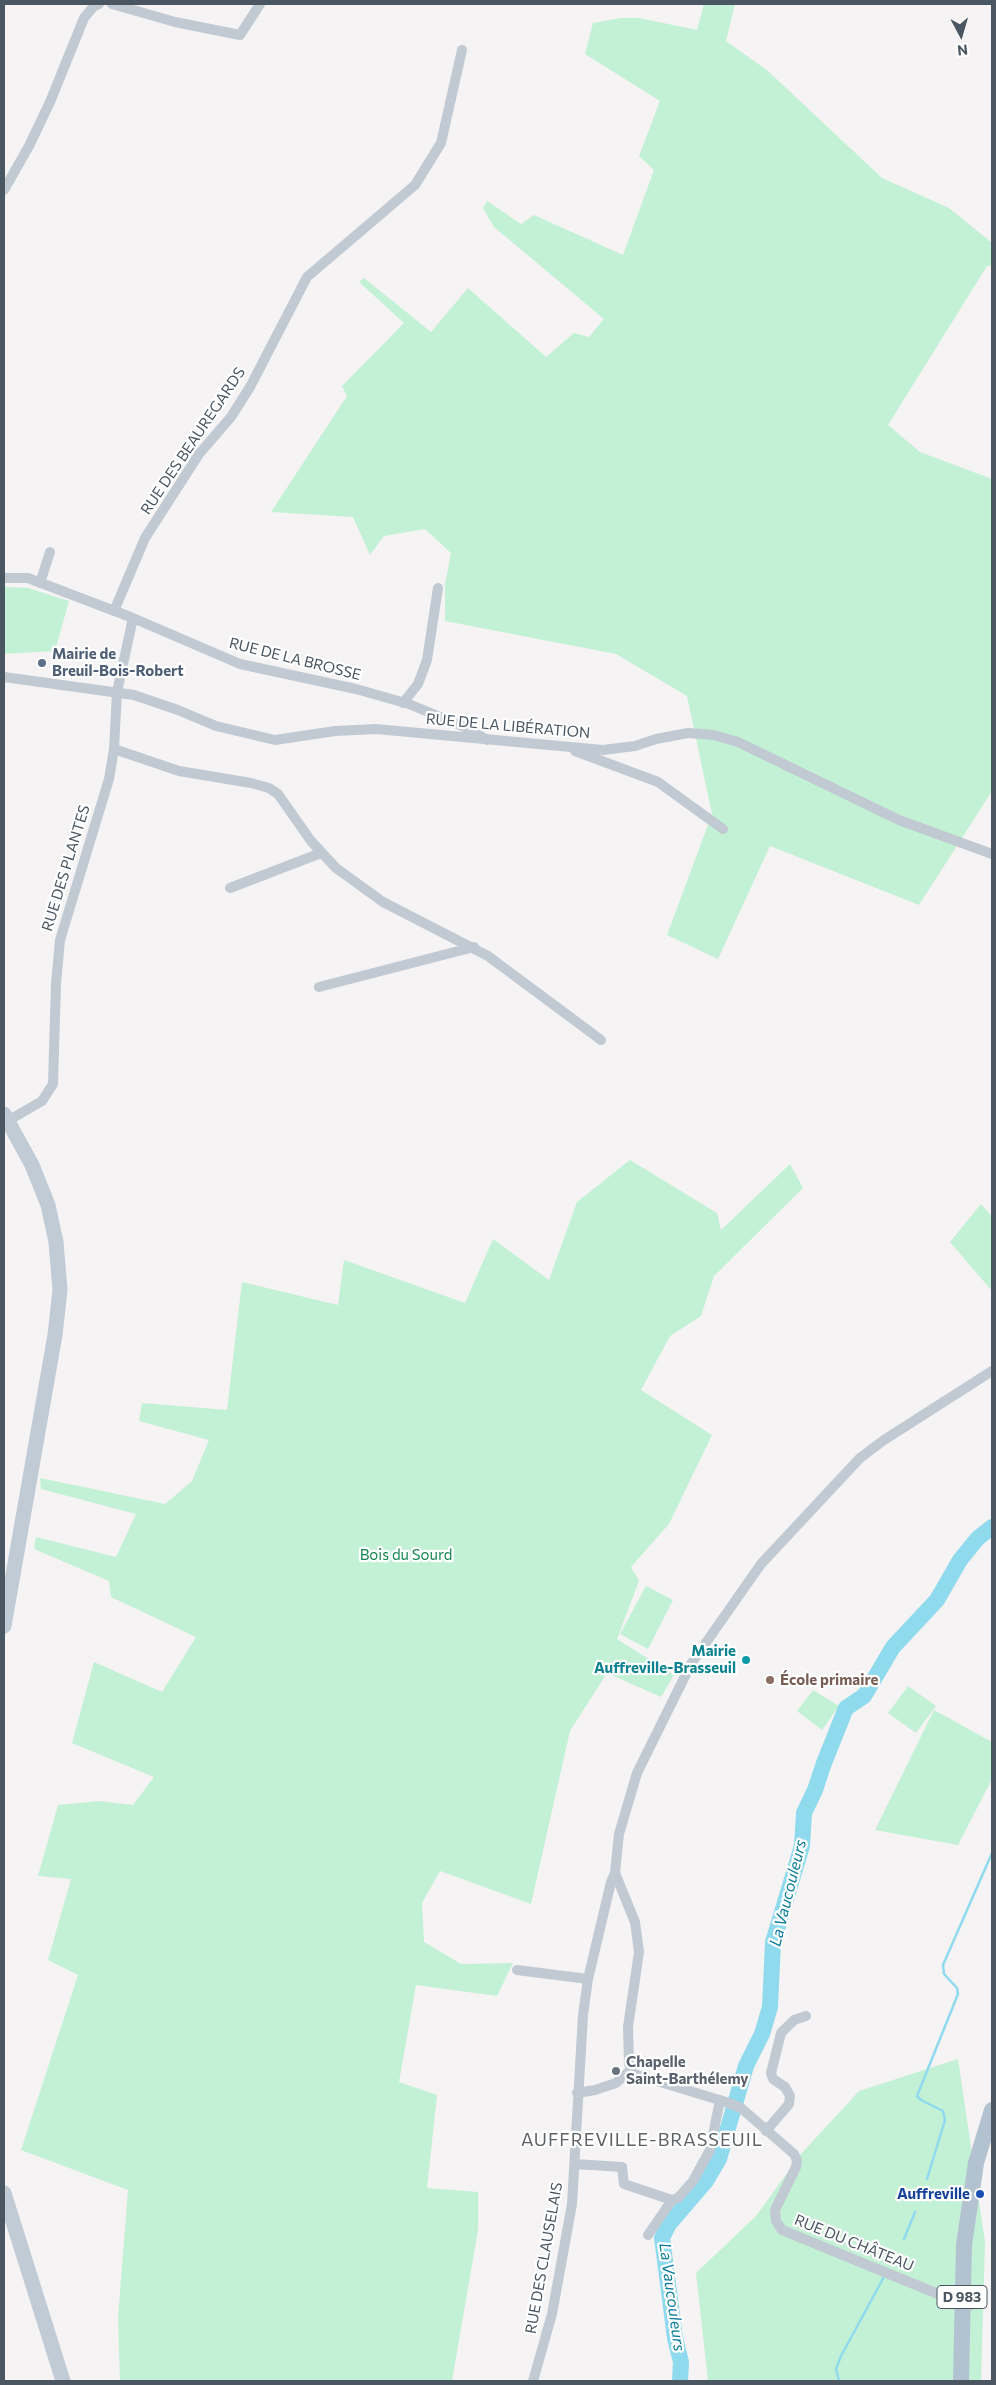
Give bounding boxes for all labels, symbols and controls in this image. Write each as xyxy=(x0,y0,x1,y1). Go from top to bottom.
north arrow xyxy=(936,10,986,60)
text: N xyxy=(957,41,969,59)
street label: RUE DES BEAUREGARDS xyxy=(137,364,249,518)
street label: RUE DE LA BROSSE xyxy=(227,634,363,684)
place label: Mairie de Breuil-Bois-Robert xyxy=(52,645,184,680)
marker: Mairie de Breuil-Bois-Robert xyxy=(36,657,48,669)
street label: RUE DE LA LIBÉRATION xyxy=(425,710,591,742)
street label: RUE DES PLANTES xyxy=(38,803,94,933)
park label: Bois du Sourd xyxy=(360,1546,452,1564)
place label: Mairie Auffreville-Brasseuil xyxy=(594,1642,736,1677)
marker: Mairie Auffreville-Brasseuil xyxy=(740,1654,752,1666)
place label: École primaire xyxy=(780,1671,878,1689)
marker: École primaire xyxy=(764,1674,776,1686)
water label: La Vaucouleurs xyxy=(765,1838,811,1948)
place label: Chapelle Saint-Barthélemy xyxy=(626,2053,749,2088)
marker: Chapelle Saint-Barthélemy xyxy=(610,2065,622,2077)
district label: AUFFREVILLE-BRASSEUIL xyxy=(518,2129,766,2151)
street label: RUE DES CLAUSELAIS xyxy=(522,2181,566,2335)
place label: Auffreville xyxy=(897,2185,970,2203)
marker: Auffreville xyxy=(974,2188,986,2200)
street label: RUE DU CHÂTEAU xyxy=(792,2211,916,2275)
water label: La Vaucouleurs xyxy=(655,2242,689,2352)
road number: D 983 xyxy=(937,2286,987,2308)

